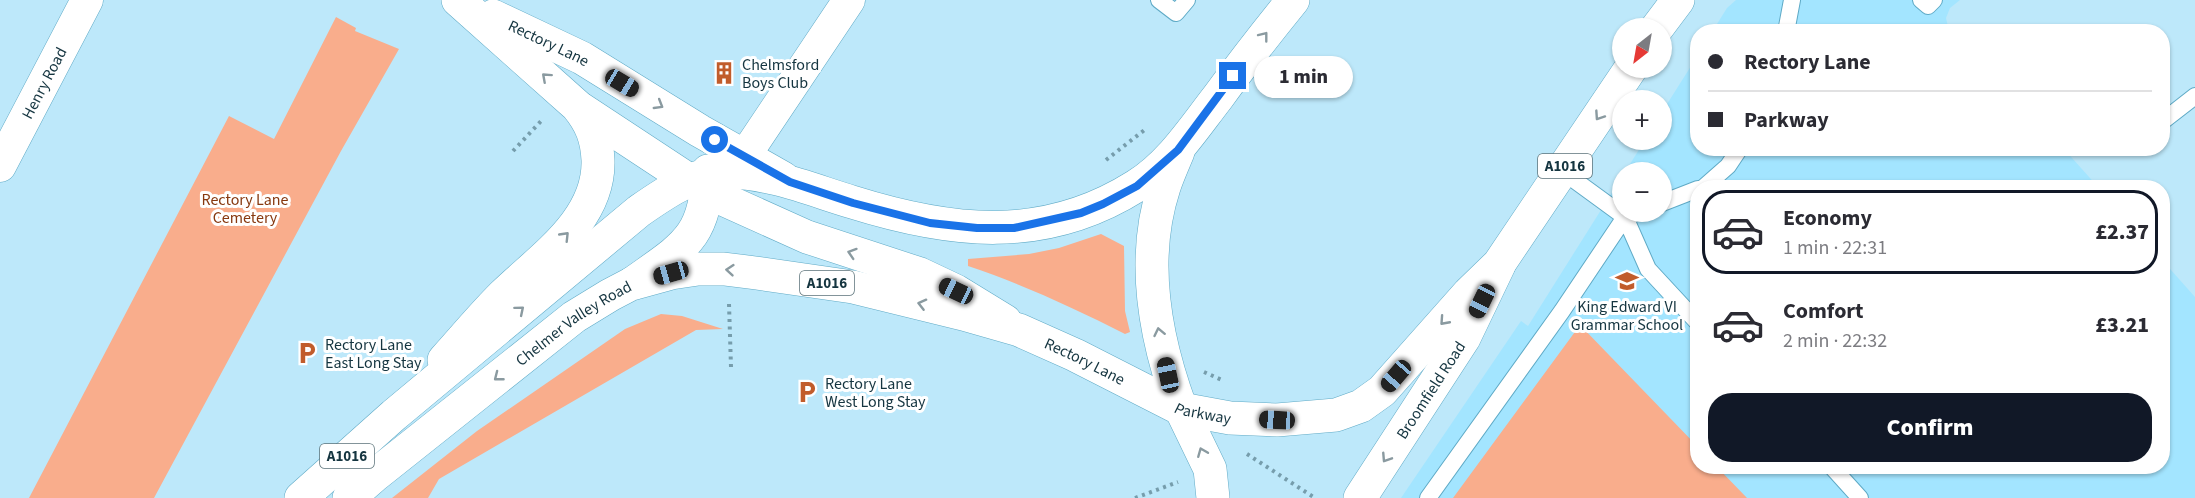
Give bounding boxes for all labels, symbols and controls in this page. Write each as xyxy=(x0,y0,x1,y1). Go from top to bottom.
street label: Rectory Lane xyxy=(505,15,593,72)
north arrow xyxy=(1612,18,1672,78)
map controls xyxy=(1612,18,1672,222)
one-way arrow xyxy=(1256,32,1267,43)
street label: Henry Road xyxy=(17,43,72,123)
text: Rectory Lane xyxy=(1744,46,1871,78)
place label: Chelmsford Boys Club xyxy=(742,54,819,94)
callout: 1 min xyxy=(1254,55,1353,97)
building icon: Chelmsford Boys Club xyxy=(711,60,737,86)
route end xyxy=(1219,62,1246,89)
text: 1 min xyxy=(1279,63,1328,91)
car xyxy=(602,66,642,100)
one-way arrow xyxy=(542,73,553,84)
button: + xyxy=(1612,90,1672,150)
one-way arrow xyxy=(653,97,663,109)
text: Parkway xyxy=(1744,104,1829,136)
one-way arrow xyxy=(1594,110,1606,120)
route start xyxy=(701,126,728,153)
road number: A1016 xyxy=(1538,154,1592,178)
button: − xyxy=(1612,162,1672,222)
park label: Rectory Lane Cemetery xyxy=(201,189,289,229)
text: Economy xyxy=(1783,202,1872,234)
icon: car xyxy=(1711,205,1765,259)
text: £2.37 xyxy=(2095,216,2149,248)
one-way arrow xyxy=(558,232,569,242)
text: 1 min · 22:31 xyxy=(1783,234,1887,262)
one-way arrow xyxy=(848,247,858,260)
car xyxy=(651,259,691,287)
one-way arrow xyxy=(726,264,735,277)
school or university icon: King Edward VI Grammar School xyxy=(1614,268,1640,294)
road number: A1016 xyxy=(800,271,854,295)
car xyxy=(936,275,976,307)
street label: Chelmer Valley Road xyxy=(511,276,636,371)
car xyxy=(1466,281,1498,321)
text: Comfort xyxy=(1783,295,1864,327)
place label: King Edward VI Grammar School xyxy=(1571,296,1683,336)
one-way arrow xyxy=(917,298,927,311)
icon: car xyxy=(1711,298,1765,352)
one-way arrow xyxy=(513,307,524,318)
text: £3.21 xyxy=(2095,309,2149,341)
one-way arrow xyxy=(1440,314,1451,325)
text: 2 min · 22:32 xyxy=(1783,327,1887,355)
one-way arrow xyxy=(1154,328,1167,338)
street label: Rectory Lane xyxy=(1041,333,1129,391)
place label: Rectory Lane East Long Stay xyxy=(325,334,422,374)
street label: Broomfield Road xyxy=(1391,337,1471,444)
parking icon: Rectory Lane East Long Stay xyxy=(294,340,320,366)
car xyxy=(1155,356,1181,394)
car xyxy=(1377,357,1415,395)
one-way arrow xyxy=(493,370,504,381)
place label: Rectory Lane West Long Stay xyxy=(825,373,926,413)
parking icon: Rectory Lane West Long Stay xyxy=(794,379,820,405)
button: Confirm xyxy=(1708,393,2152,462)
street label: Parkway xyxy=(1170,397,1233,430)
car xyxy=(1259,410,1295,430)
road number: A1016 xyxy=(320,444,374,468)
one-way arrow xyxy=(1197,447,1209,458)
one-way arrow xyxy=(1383,451,1394,462)

